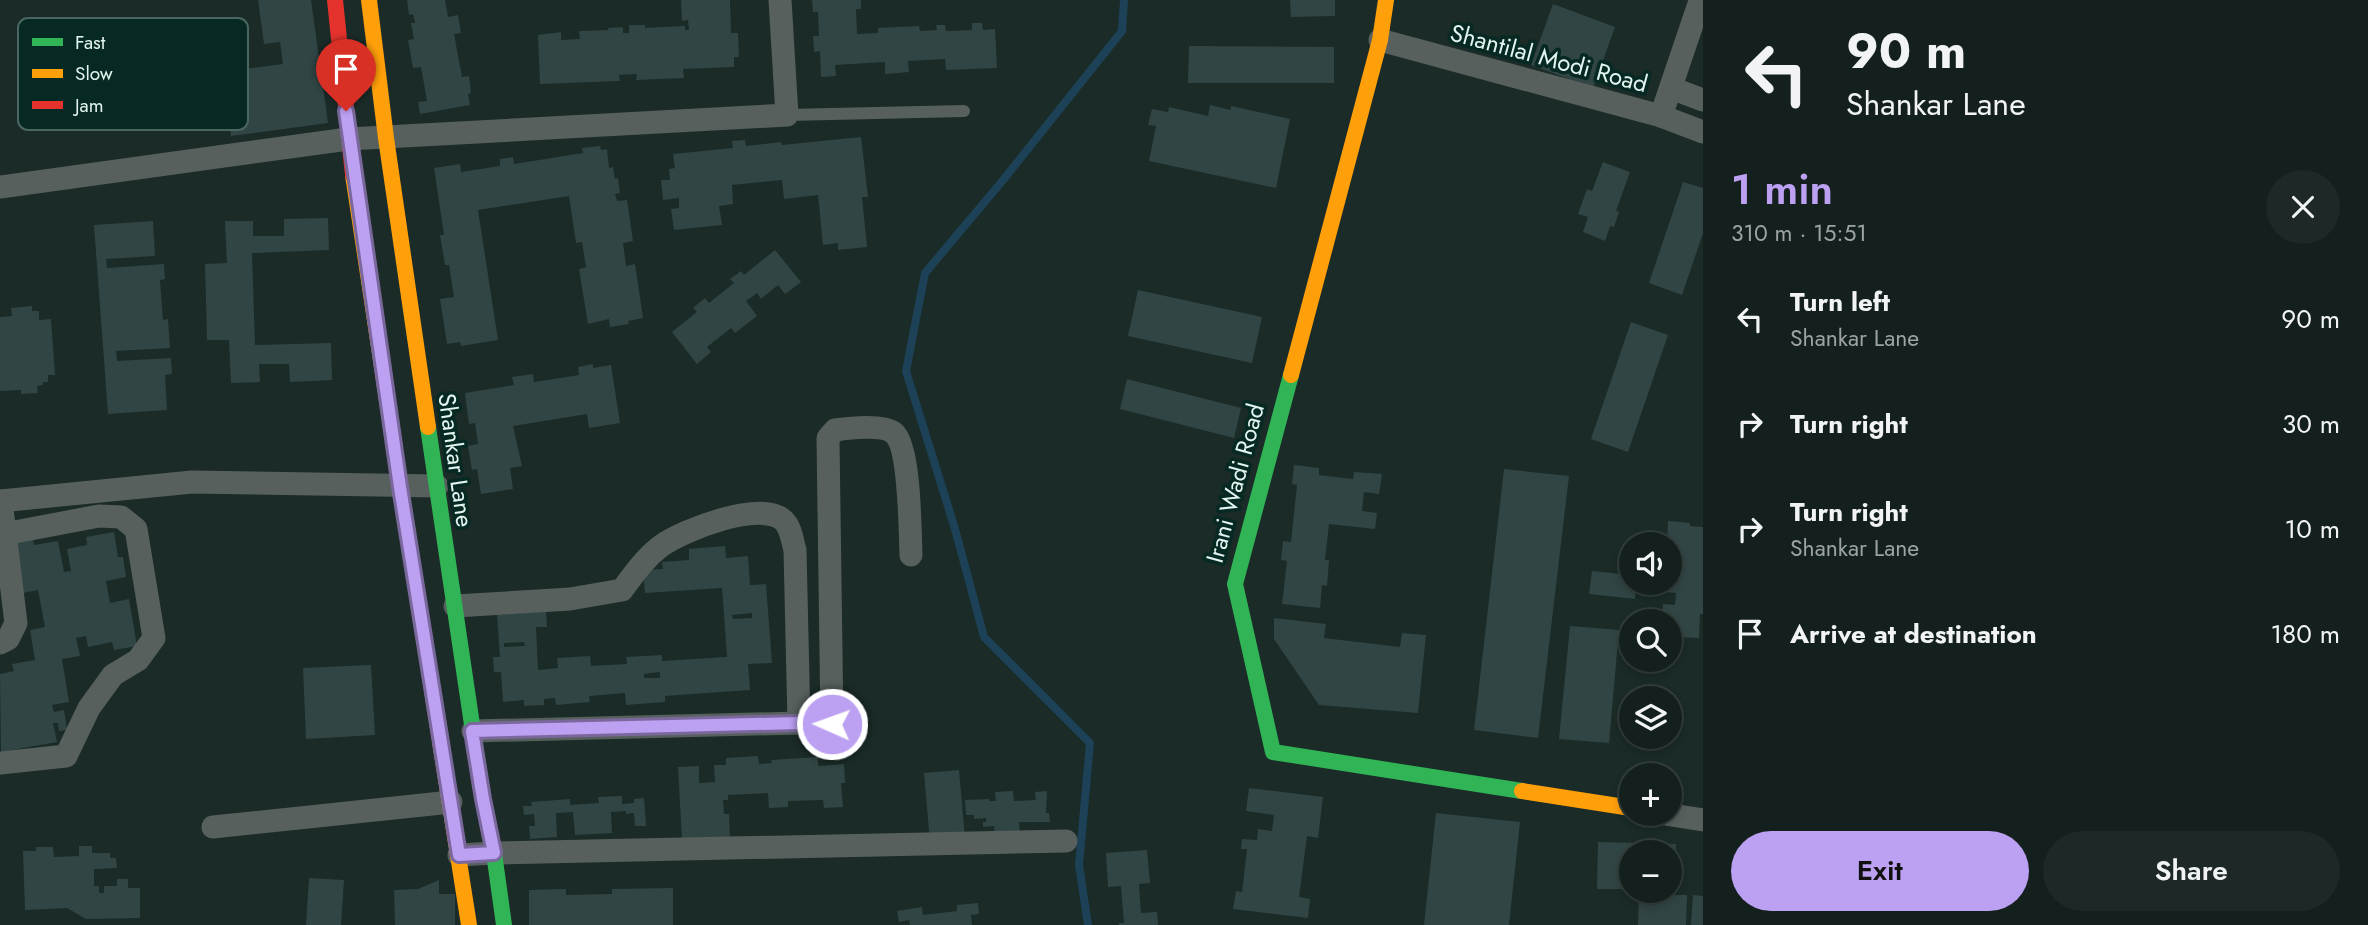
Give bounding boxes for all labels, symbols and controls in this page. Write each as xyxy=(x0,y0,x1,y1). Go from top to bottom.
street label: Shantilal Modi Road xyxy=(1446,15,1652,101)
text: 90 m xyxy=(1846,16,1966,86)
legend xyxy=(18,18,248,130)
icon: left xyxy=(1731,28,1822,119)
text: Fast xyxy=(75,29,106,56)
pin xyxy=(316,39,376,111)
icon: arrive xyxy=(327,50,365,88)
text: Slow xyxy=(75,60,113,87)
text: Shankar Lane xyxy=(1846,81,2026,127)
text: Jam xyxy=(72,92,104,119)
text: 1 min xyxy=(1731,159,1833,220)
button: close xyxy=(2266,170,2340,244)
text: 310 m · 15:51 xyxy=(1731,216,1867,250)
text: Turn left xyxy=(1790,283,1890,321)
icon: left xyxy=(1731,300,1769,338)
text: 90 m xyxy=(2281,300,2340,338)
text: Shankar Lane xyxy=(1790,321,1919,355)
street label: Shankar Lane xyxy=(429,391,483,529)
street label: Irani Wadi Road xyxy=(1197,400,1273,566)
icon: right xyxy=(1731,405,1769,443)
text: Turn right xyxy=(1790,405,1908,443)
text: 30 m xyxy=(2282,405,2340,443)
text: Turn right xyxy=(1790,493,1908,531)
icon: right xyxy=(1731,510,1769,548)
text: 10 m xyxy=(2285,510,2340,548)
text: Shankar Lane xyxy=(1790,531,1919,565)
map controls xyxy=(1619,532,1682,903)
button: sound xyxy=(1619,532,1682,595)
button: search xyxy=(1619,609,1682,672)
icon: arrive xyxy=(1731,615,1769,653)
text: Arrive at destination xyxy=(1790,615,2037,653)
text: 180 m xyxy=(2270,615,2340,653)
button: layers xyxy=(1619,686,1682,749)
position arrow xyxy=(795,687,869,761)
button: + xyxy=(1619,763,1682,826)
button: Exit xyxy=(1731,831,2029,911)
button: Share xyxy=(2043,831,2340,911)
button: − xyxy=(1619,840,1682,903)

